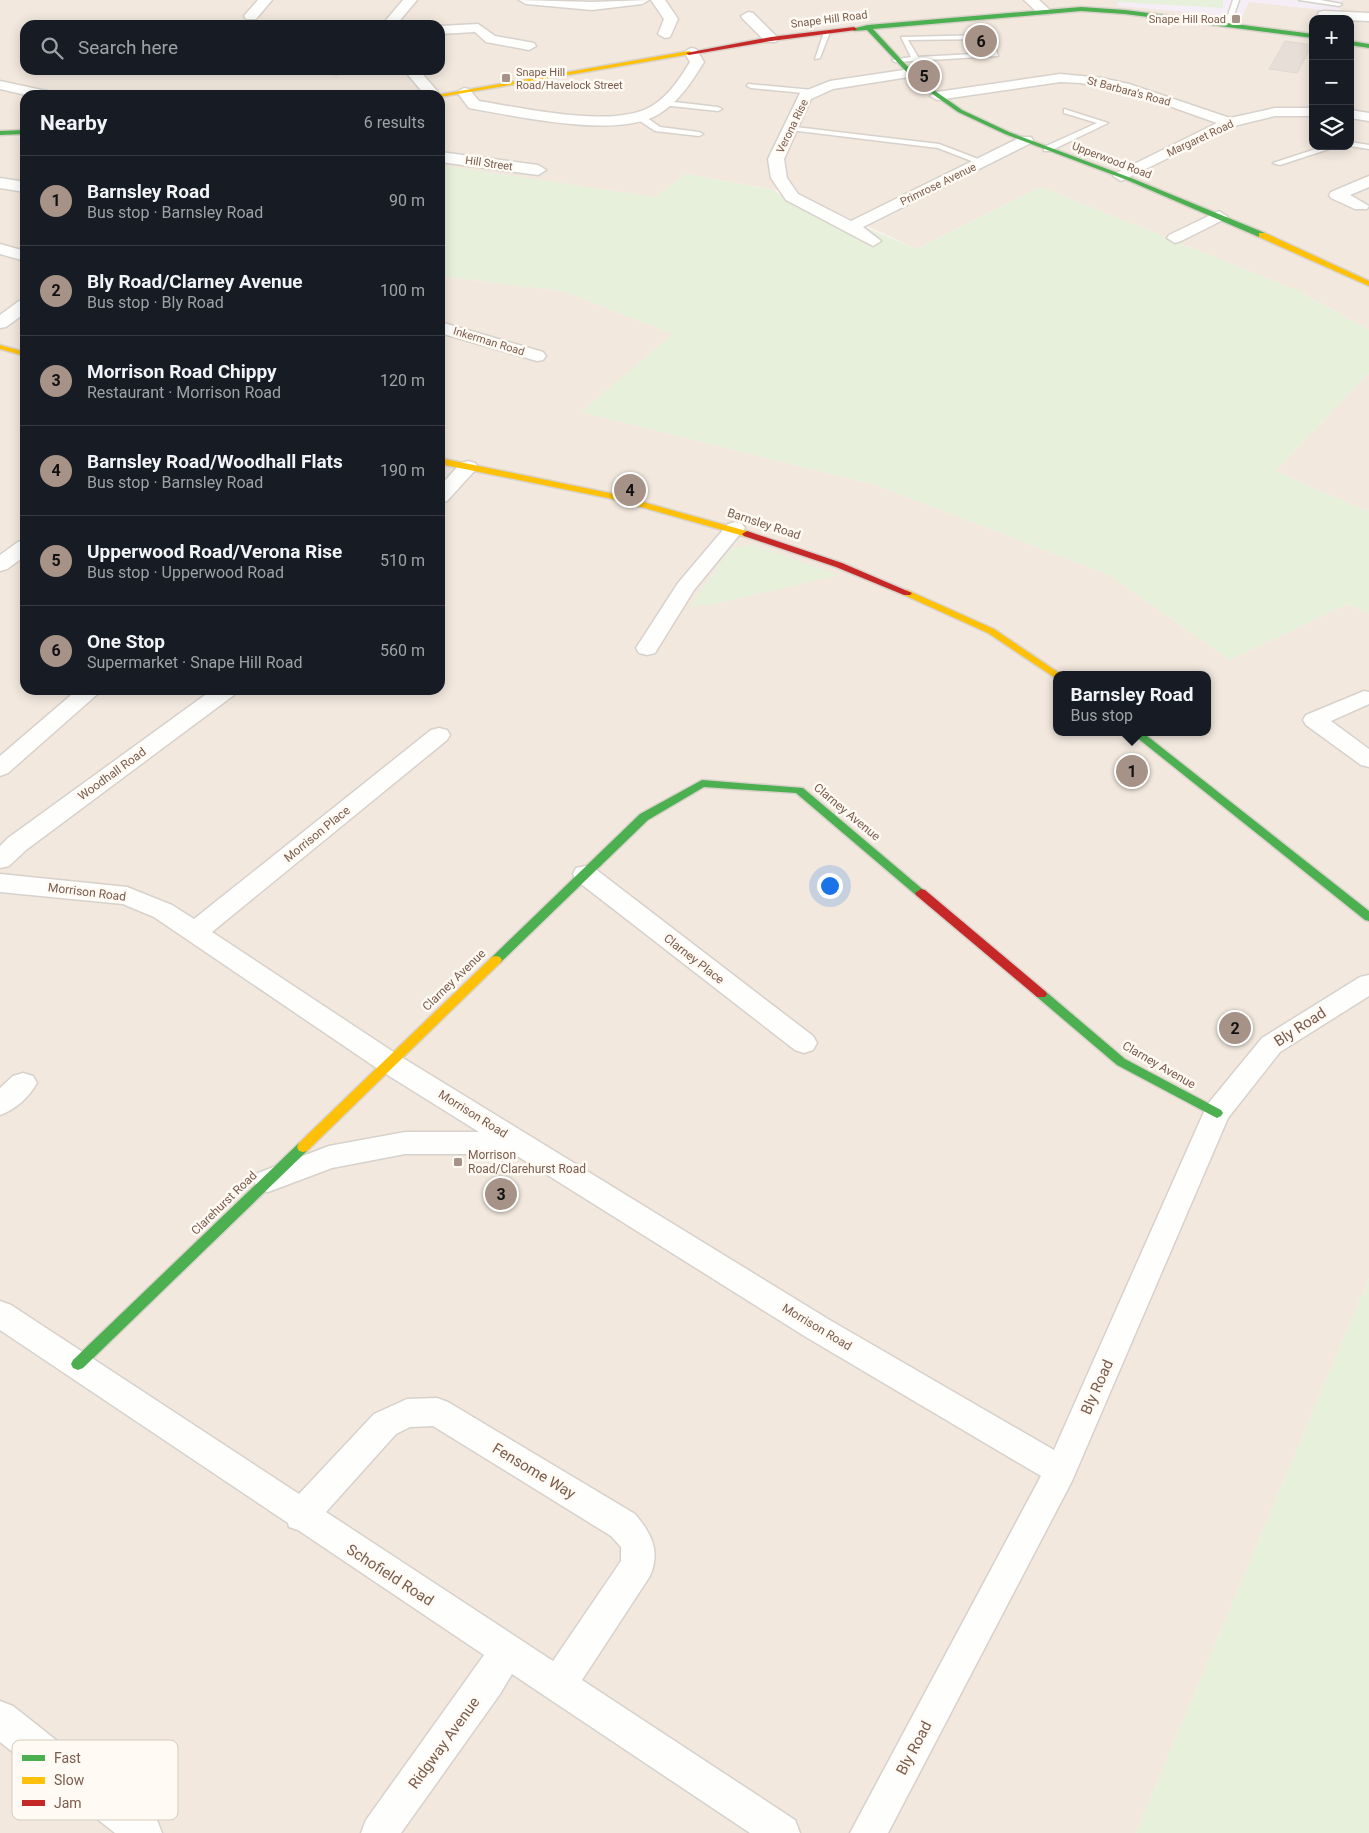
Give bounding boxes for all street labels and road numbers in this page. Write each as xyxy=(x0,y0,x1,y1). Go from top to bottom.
street label: Snape Hill Road xyxy=(790,8,868,31)
street label: St Barbara's Road xyxy=(1086,74,1172,109)
street label: Verona Rise xyxy=(774,97,811,155)
street label: Margaret Road xyxy=(1165,117,1236,160)
street label: Upperwood Road xyxy=(1070,139,1153,182)
street label: Hill Street xyxy=(464,154,514,173)
street label: Primrose Avenue xyxy=(898,160,979,209)
street label: Inkerman Road xyxy=(452,324,526,358)
street label: Barnsley Road xyxy=(726,506,802,542)
street label: Woodhall Road xyxy=(75,745,149,803)
street label: Clarney Avenue xyxy=(811,780,883,844)
street label: Morrison Place xyxy=(281,803,353,865)
street label: Morrison Road xyxy=(47,880,127,904)
street label: Clarney Place xyxy=(661,931,727,987)
street label: Clarney Avenue xyxy=(420,946,488,1014)
street label: Bly Road xyxy=(1271,1004,1329,1050)
street label: Clarney Avenue xyxy=(1120,1038,1198,1092)
street label: Morrison Road xyxy=(436,1087,510,1141)
street label: Clarehurst Road xyxy=(188,1168,260,1238)
street label: Morrison Road xyxy=(780,1301,854,1353)
street label: Bly Road xyxy=(1077,1357,1117,1417)
street label: Fensome Way xyxy=(489,1439,579,1503)
street label: Schofield Road xyxy=(343,1540,437,1610)
street label: Ridgway Avenue xyxy=(405,1694,483,1792)
street label: Bly Road xyxy=(892,1718,936,1778)

